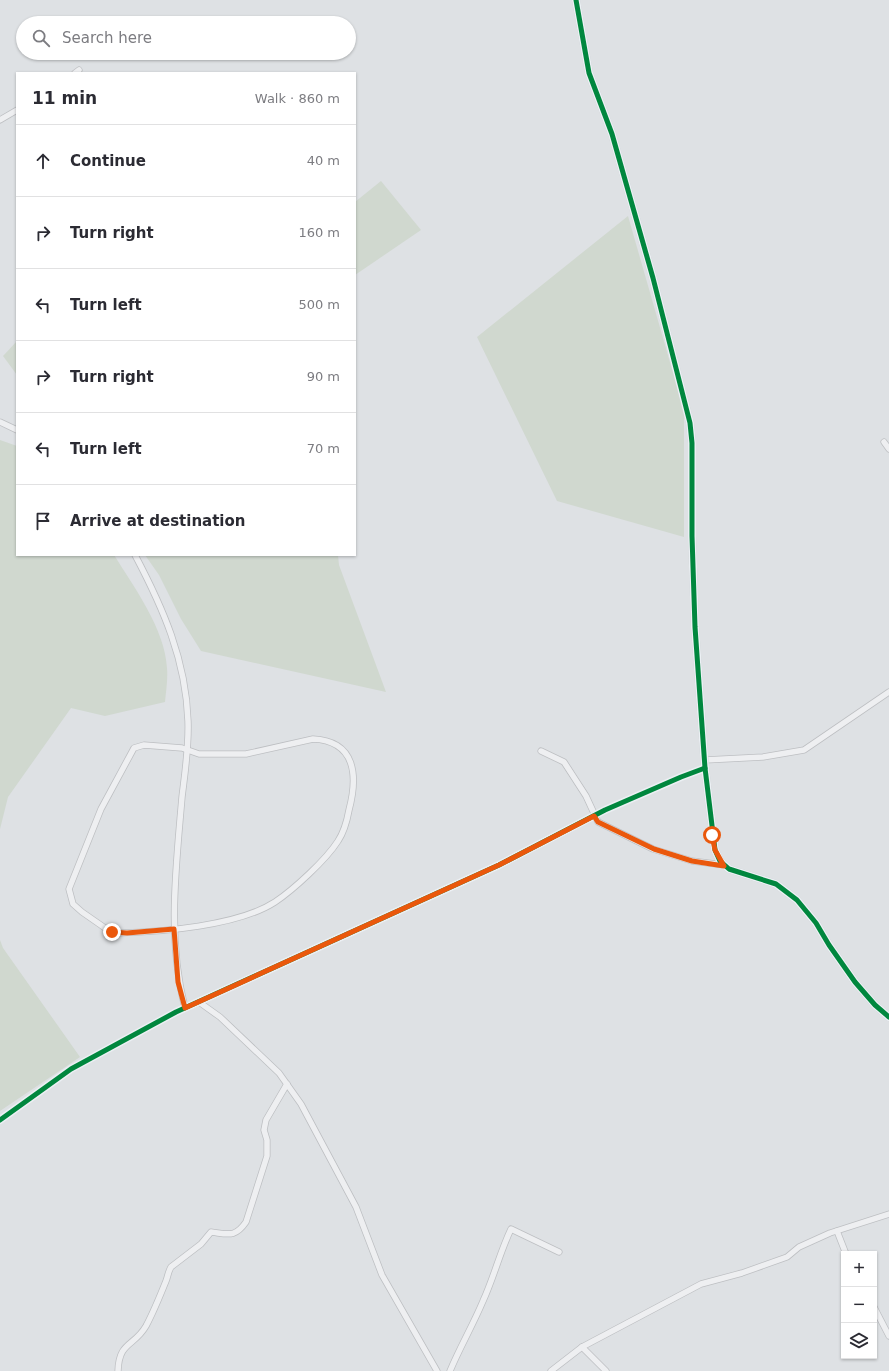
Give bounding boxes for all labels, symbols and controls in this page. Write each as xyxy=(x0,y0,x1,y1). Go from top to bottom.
search box xyxy=(16,16,356,60)
icon: search xyxy=(30,27,52,49)
text: Search here xyxy=(62,29,152,47)
text: 11 min xyxy=(32,88,97,108)
text: Walk · 860 m xyxy=(255,91,340,106)
icon: ahead xyxy=(32,150,54,172)
text: Continue xyxy=(70,152,146,170)
text: 40 m xyxy=(307,153,340,168)
icon: right xyxy=(32,222,54,244)
text: Turn right xyxy=(70,224,154,242)
text: 160 m xyxy=(298,225,340,240)
icon: left xyxy=(32,294,54,316)
text: Turn left xyxy=(70,296,142,314)
text: 500 m xyxy=(298,297,340,312)
icon: right xyxy=(32,366,54,388)
text: Turn right xyxy=(70,368,154,386)
text: 90 m xyxy=(307,369,340,384)
icon: left xyxy=(32,438,54,460)
text: Turn left xyxy=(70,440,142,458)
text: 70 m xyxy=(307,441,340,456)
icon: arrive xyxy=(32,510,54,532)
text: Arrive at destination xyxy=(70,512,245,530)
route start xyxy=(703,826,721,844)
route end xyxy=(103,923,121,941)
map controls xyxy=(841,1251,877,1359)
button: + xyxy=(841,1251,877,1287)
button: − xyxy=(841,1287,877,1323)
button: layers xyxy=(841,1323,877,1359)

